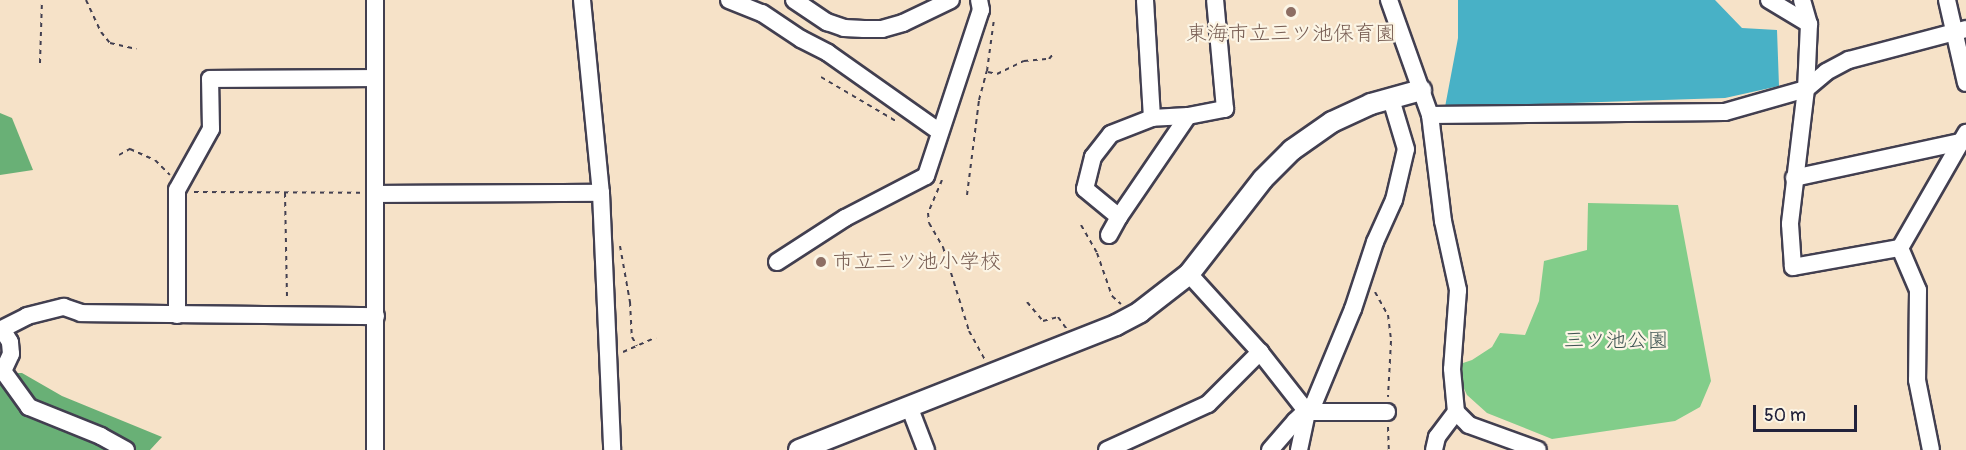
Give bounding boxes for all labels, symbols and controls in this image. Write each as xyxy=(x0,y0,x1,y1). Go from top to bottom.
marker: 東海市立三ツ池保育園 xyxy=(1284,5,1298,19)
place label: 東海市立三ツ池保育園 xyxy=(1186,21,1396,47)
place label: 市立三ツ池小学校 xyxy=(833,249,1001,275)
marker: 市立三ツ池小学校 xyxy=(814,255,828,269)
park label: 三ツ池公園 xyxy=(1564,328,1668,354)
scale bar xyxy=(1756,393,1860,431)
text: 50 m xyxy=(1764,404,1806,427)

